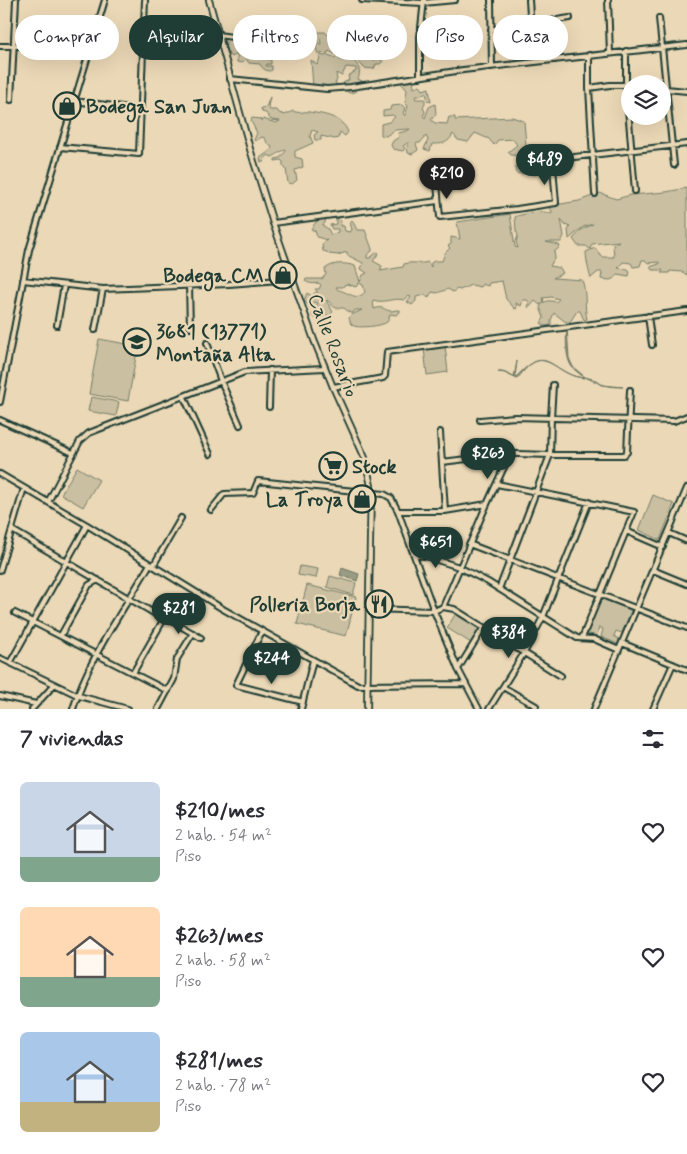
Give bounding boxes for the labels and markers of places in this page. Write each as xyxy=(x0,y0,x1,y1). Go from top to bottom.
shop icon: Bodega San Juan xyxy=(52,91,82,121)
place label: Bodega San Juan xyxy=(86,94,232,123)
pin: $489 xyxy=(515,144,575,186)
pin: $210 xyxy=(417,158,477,200)
shop icon: Bodega CM xyxy=(268,260,298,290)
place label: Bodega CM xyxy=(163,263,264,292)
place label: 3681 (13771) Montaña Alta xyxy=(156,319,276,369)
school or university icon: 3681 (13771) Montaña Alta xyxy=(122,327,152,357)
pin: $263 xyxy=(458,438,518,480)
supermarket icon: Stock xyxy=(318,451,348,481)
place label: Stock xyxy=(352,454,396,481)
shop icon: La Troya xyxy=(347,484,377,514)
place label: La Troya xyxy=(266,487,343,514)
pin: $651 xyxy=(406,526,466,569)
restaurant icon: Polleria Borja xyxy=(364,589,394,619)
pin: $281 xyxy=(149,592,209,635)
place label: Polleria Borja xyxy=(249,592,361,619)
pin: $384 xyxy=(479,616,539,659)
pin: $244 xyxy=(242,642,302,685)

